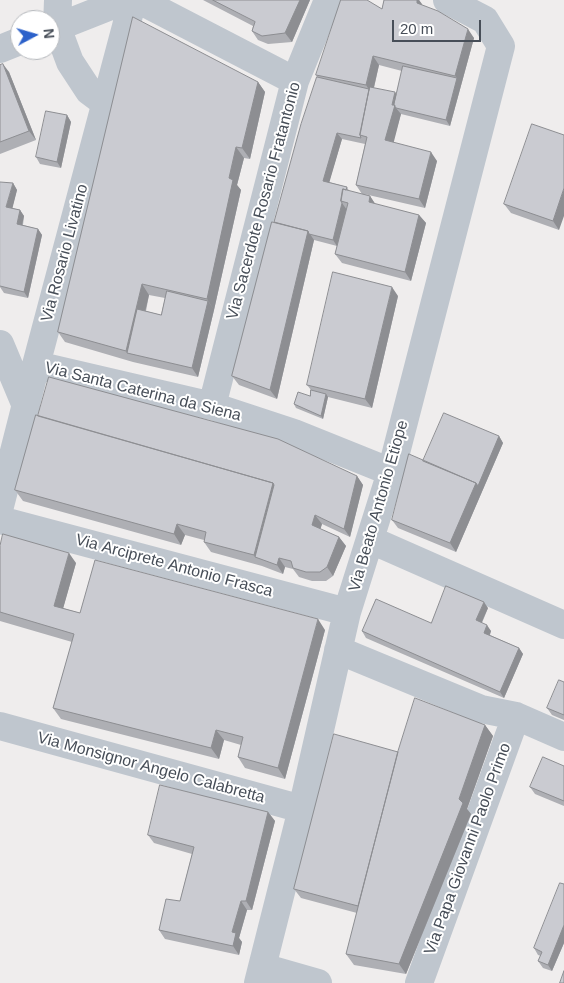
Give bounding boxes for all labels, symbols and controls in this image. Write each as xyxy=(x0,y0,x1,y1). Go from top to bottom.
north arrow xyxy=(10,10,60,60)
scale bar xyxy=(394,10,483,42)
text: 20 m xyxy=(400,20,433,37)
text: N xyxy=(40,28,57,39)
street label: Via Sacerdote Rosario Fratantonio xyxy=(223,80,305,322)
street label: Via Rosario Livatino xyxy=(37,182,93,324)
street label: Via Santa Caterina da Siena xyxy=(43,358,243,426)
street label: Via Beato Antonio Etiope xyxy=(345,418,413,594)
street label: Via Arciprete Antonio Frasca xyxy=(73,530,275,602)
street label: Via Monsignor Angelo Calabretta xyxy=(35,728,267,808)
street label: Via Papa Giovanni Paolo Primo xyxy=(421,741,515,957)

